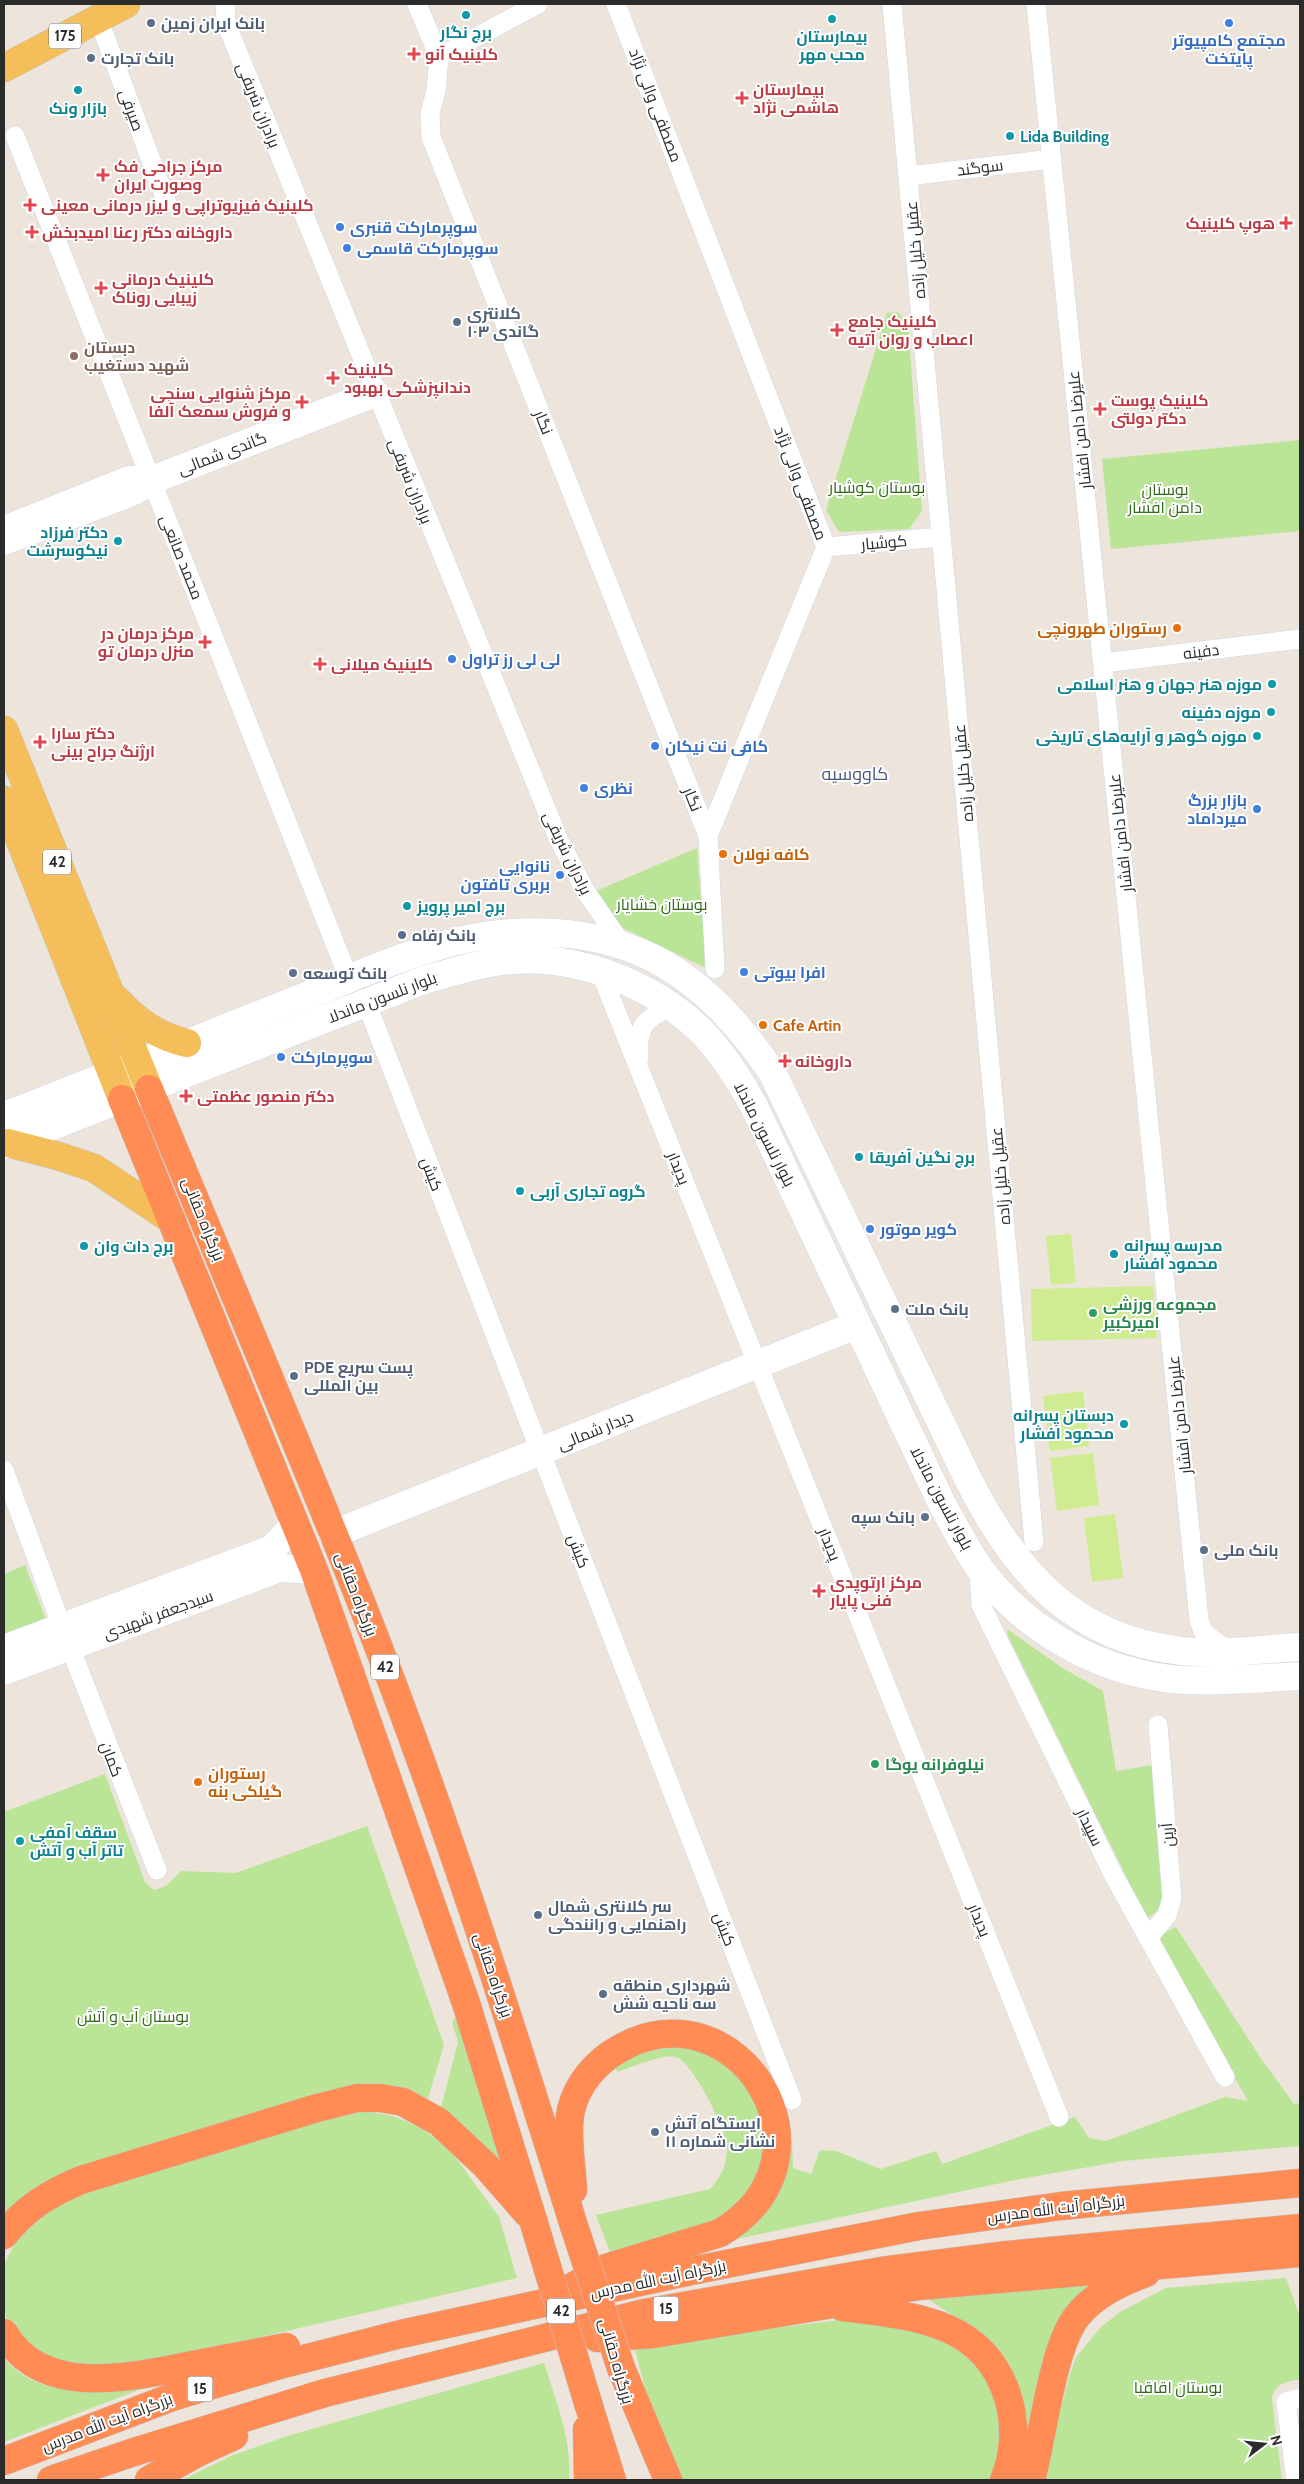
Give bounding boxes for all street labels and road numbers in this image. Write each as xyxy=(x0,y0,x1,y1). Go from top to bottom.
road number: 175 xyxy=(49,24,81,48)
street label: مصطفی والی نژاد xyxy=(624,46,686,165)
street label: برادران شریفی xyxy=(232,60,284,151)
street label: صیرفی xyxy=(114,87,148,134)
street label: سوگند xyxy=(956,155,1004,180)
street label: عقیل خلیل زاده xyxy=(902,200,930,300)
street label: علیرضا دامن افشار xyxy=(1064,370,1096,491)
street label: نگار xyxy=(530,406,557,437)
street label: مصطفی والی نژاد xyxy=(769,424,831,543)
street label: گاندی شمالی xyxy=(175,428,270,480)
street label: برادران شریفی xyxy=(384,436,436,527)
street label: محمد صانعی xyxy=(155,512,207,603)
street label: کوشیار xyxy=(859,531,908,554)
street label: دفینه xyxy=(1182,640,1220,663)
street label: عقیل خلیل زاده xyxy=(950,723,978,823)
street label: علیرضا دامن افشار xyxy=(1105,773,1137,894)
street label: نگار xyxy=(679,783,706,814)
street label: برادران شریفی xyxy=(538,808,596,898)
road number: 42 xyxy=(43,850,71,874)
street label: بلوار نلسون ماندلا xyxy=(325,968,440,1028)
street label: بلوار نلسون ماندلا xyxy=(729,1079,799,1190)
street label: عقیل خلیل زاده xyxy=(987,1126,1015,1226)
street label: پدیدار xyxy=(661,1148,694,1189)
street label: کیش xyxy=(416,1155,447,1194)
street label: بزرگراه حقانی xyxy=(177,1175,229,1264)
street label: علیرضا دامن افشار xyxy=(1164,1355,1196,1476)
street label: دیدار شمالی xyxy=(555,1407,636,1455)
street label: بلوار نلسون ماندلا xyxy=(905,1443,977,1554)
street label: پدیدار xyxy=(812,1524,845,1565)
street label: کیش xyxy=(563,1532,594,1571)
street label: بزرگراه حقانی xyxy=(331,1550,381,1639)
street label: سیدجعفر شهیدی xyxy=(101,1586,216,1644)
road number: 42 xyxy=(371,1654,399,1680)
street label: کمان xyxy=(95,1739,127,1780)
street label: سپیدار xyxy=(1071,1804,1107,1850)
street label: آرین xyxy=(1157,1821,1179,1848)
street label: پدیدار xyxy=(962,1900,995,1941)
street label: کیش xyxy=(709,1910,740,1949)
street label: بزرگراه حقانی xyxy=(469,1930,517,2020)
street label: بزرگراه آیت الله مدرس xyxy=(986,2190,1126,2227)
street label: بزرگراه آیت الله مدرس xyxy=(588,2255,728,2304)
road number: 15 xyxy=(654,2296,678,2322)
road number: 42 xyxy=(547,2298,575,2324)
street label: بزرگراه حقانی xyxy=(594,2316,638,2407)
road number: 15 xyxy=(188,2376,212,2402)
street label: بزرگراه آیت الله مدرس xyxy=(39,2388,176,2457)

